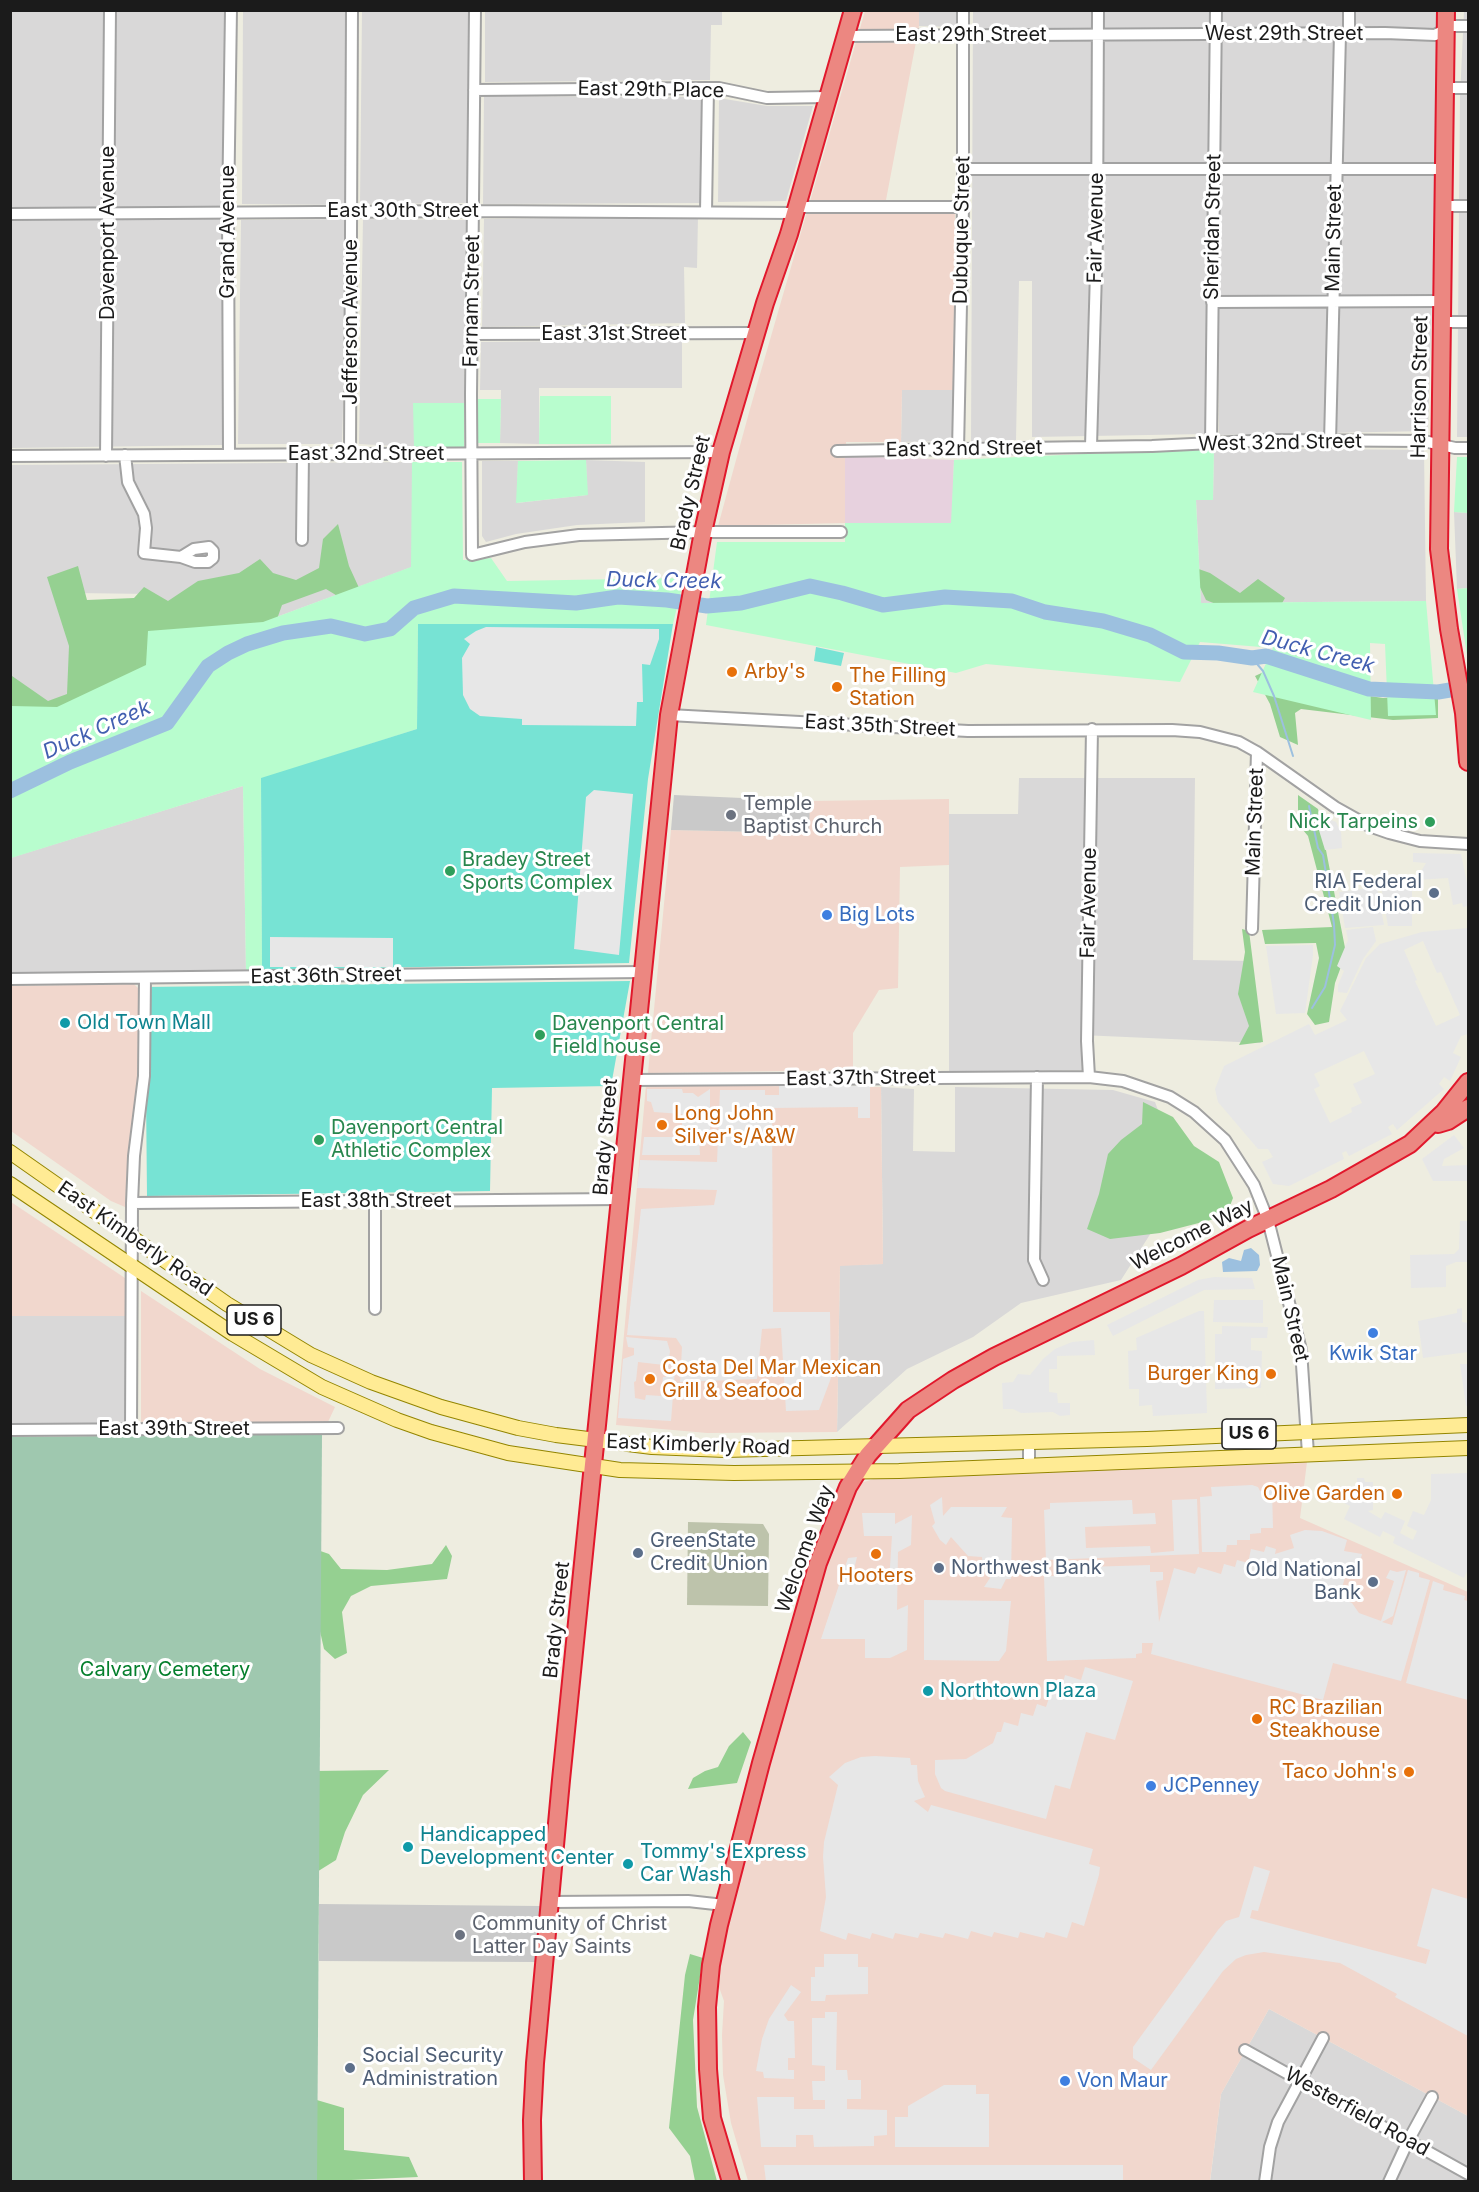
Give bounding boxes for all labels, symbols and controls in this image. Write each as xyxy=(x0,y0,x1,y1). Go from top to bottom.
street label: West 29th Street xyxy=(1205,22,1363,46)
street label: East 29th Street xyxy=(895,23,1047,47)
street label: East 29th Place xyxy=(577,77,725,103)
street label: Davenport Avenue xyxy=(96,146,120,320)
street label: Sheridan Street xyxy=(1200,154,1226,300)
street label: Dubuque Street xyxy=(949,156,975,304)
street label: Grand Avenue xyxy=(216,165,240,299)
street label: Fair Avenue xyxy=(1083,172,1109,284)
street label: Main Street xyxy=(1321,184,1347,292)
street label: East 30th Street xyxy=(327,199,479,223)
street label: Farnam Street xyxy=(459,234,485,368)
street label: Jefferson Avenue xyxy=(339,239,363,405)
street label: Harrison Street xyxy=(1407,315,1433,459)
street label: East 31st Street xyxy=(541,322,687,346)
street label: West 32nd Street xyxy=(1198,430,1362,456)
street label: Brady Street xyxy=(666,433,716,553)
street label: East 32nd Street xyxy=(885,436,1043,462)
street label: East 32nd Street xyxy=(288,442,444,466)
water label: Duck Creek xyxy=(606,567,722,595)
water label: Duck Creek xyxy=(1259,625,1377,679)
place label: Arby's xyxy=(744,660,805,684)
place label: The Filling Station xyxy=(849,664,946,711)
marker: Arby's xyxy=(725,665,739,679)
marker: The Filling Station xyxy=(830,680,844,694)
water label: Duck Creek xyxy=(39,695,155,765)
street label: East 35th Street xyxy=(804,710,956,742)
street label: Main Street xyxy=(1241,768,1269,876)
place label: Temple Baptist Church xyxy=(743,792,882,839)
marker: Temple Baptist Church xyxy=(724,808,738,822)
place label: Nick Tarpeins xyxy=(1288,810,1418,834)
marker: Nick Tarpeins xyxy=(1423,815,1437,829)
street label: Fair Avenue xyxy=(1076,847,1102,959)
place label: Bradey Street Sports Complex xyxy=(462,848,613,895)
marker: Bradey Street Sports Complex xyxy=(443,864,457,878)
place label: RIA Federal Credit Union xyxy=(1304,870,1422,917)
marker: RIA Federal Credit Union xyxy=(1427,886,1441,900)
place label: Big Lots xyxy=(839,903,915,927)
marker: Big Lots xyxy=(820,908,834,922)
street label: East 36th Street xyxy=(250,963,402,989)
place label: Old Town Mall xyxy=(77,1011,211,1035)
place label: Davenport Central Field house xyxy=(552,1012,724,1059)
marker: Old Town Mall xyxy=(58,1016,72,1030)
marker: Davenport Central Field house xyxy=(533,1028,547,1042)
street label: East 37th Street xyxy=(786,1065,936,1091)
street label: Brady Street xyxy=(589,1077,623,1197)
place label: Long John Silver's/A&W xyxy=(674,1102,796,1149)
place label: Davenport Central Athletic Complex xyxy=(331,1116,503,1163)
marker: Long John Silver's/A&W xyxy=(655,1118,669,1132)
marker: Davenport Central Athletic Complex xyxy=(312,1133,326,1147)
street label: East Kimberly Road xyxy=(53,1176,217,1302)
street label: East 38th Street xyxy=(300,1189,452,1213)
street label: Welcome Way xyxy=(1127,1194,1257,1276)
street label: Main Street xyxy=(1266,1254,1314,1364)
road number: US 6 xyxy=(227,1305,281,1335)
marker: Kwik Star xyxy=(1366,1326,1380,1340)
place label: Kwik Star xyxy=(1329,1342,1417,1366)
place label: Costa Del Mar Mexican Grill & Seafood xyxy=(662,1356,881,1403)
place label: Burger King xyxy=(1147,1362,1259,1386)
marker: Burger King xyxy=(1264,1367,1278,1381)
marker: Costa Del Mar Mexican Grill & Seafood xyxy=(643,1372,657,1386)
street label: East 39th Street xyxy=(98,1417,250,1441)
road number: US 6 xyxy=(1222,1419,1276,1449)
street label: East Kimberly Road xyxy=(606,1430,790,1460)
street label: Welcome Way xyxy=(771,1482,839,1616)
place label: Olive Garden xyxy=(1263,1482,1385,1506)
marker: Olive Garden xyxy=(1390,1487,1404,1501)
place label: GreenState Credit Union xyxy=(650,1529,768,1576)
marker: GreenState Credit Union xyxy=(631,1546,645,1560)
marker: Hooters xyxy=(869,1547,883,1561)
place label: Northwest Bank xyxy=(951,1556,1102,1580)
place label: Old National Bank xyxy=(1245,1558,1361,1605)
street label: Brady Street xyxy=(539,1560,575,1680)
marker: Northwest Bank xyxy=(932,1561,946,1575)
place label: Hooters xyxy=(839,1564,913,1588)
marker: Old National Bank xyxy=(1366,1575,1380,1589)
park label: Calvary Cemetery xyxy=(80,1658,250,1682)
place label: Northtown Plaza xyxy=(940,1679,1096,1703)
marker: Northtown Plaza xyxy=(921,1684,935,1698)
place label: RC Brazilian Steakhouse xyxy=(1269,1696,1383,1743)
marker: RC Brazilian Steakhouse xyxy=(1250,1712,1264,1726)
place label: Taco John's xyxy=(1282,1760,1397,1784)
marker: Taco John's xyxy=(1402,1765,1416,1779)
place label: JCPenney xyxy=(1163,1774,1259,1798)
marker: JCPenney xyxy=(1144,1779,1158,1793)
place label: Handicapped Development Center xyxy=(420,1823,614,1870)
marker: Handicapped Development Center xyxy=(401,1840,415,1854)
place label: Tommy's Express Car Wash xyxy=(640,1840,807,1887)
marker: Tommy's Express Car Wash xyxy=(621,1857,635,1871)
place label: Community of Christ Latter Day Saints xyxy=(472,1912,667,1959)
marker: Community of Christ Latter Day Saints xyxy=(453,1928,467,1942)
place label: Social Security Administration xyxy=(362,2044,503,2091)
marker: Social Security Administration xyxy=(343,2061,357,2075)
street label: Westerfield Road xyxy=(1281,2062,1433,2162)
place label: Von Maur xyxy=(1077,2069,1168,2093)
marker: Von Maur xyxy=(1058,2074,1072,2088)

